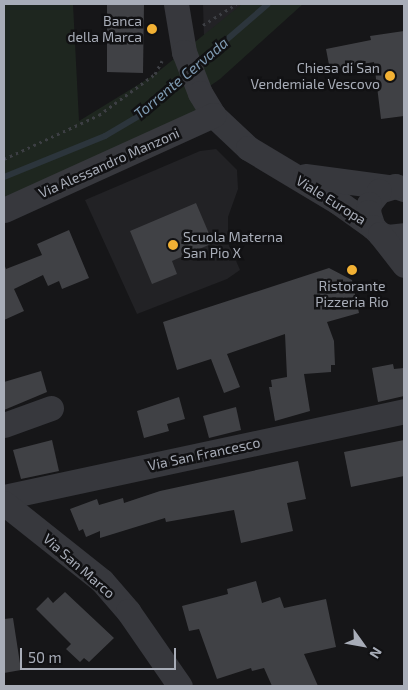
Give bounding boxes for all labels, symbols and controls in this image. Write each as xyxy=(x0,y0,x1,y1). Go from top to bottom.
place label: Banca della Marca xyxy=(67,13,142,46)
marker: Banca della Marca xyxy=(146,23,158,35)
water label: Torrente Cervada xyxy=(130,33,232,123)
place label: Chiesa di San Vendemiale Vescovo xyxy=(250,60,380,92)
marker: Chiesa di San Vendemiale Vescovo xyxy=(384,70,396,82)
street label: Via Alessandro Manzoni xyxy=(36,124,182,202)
street label: Viale Europa xyxy=(293,172,369,228)
place label: Scuola Materna San Pio X xyxy=(183,229,283,262)
marker: Scuola Materna San Pio X xyxy=(167,239,179,251)
marker: Ristorante Pizzeria Rio xyxy=(346,264,358,276)
place label: Ristorante Pizzeria Rio xyxy=(315,278,389,310)
street label: Via San Francesco xyxy=(146,434,262,474)
street label: Via San Marco xyxy=(40,530,118,602)
north arrow xyxy=(338,620,388,670)
scale bar xyxy=(22,638,179,670)
text: N xyxy=(366,644,386,662)
text: 50 m xyxy=(28,648,62,666)

